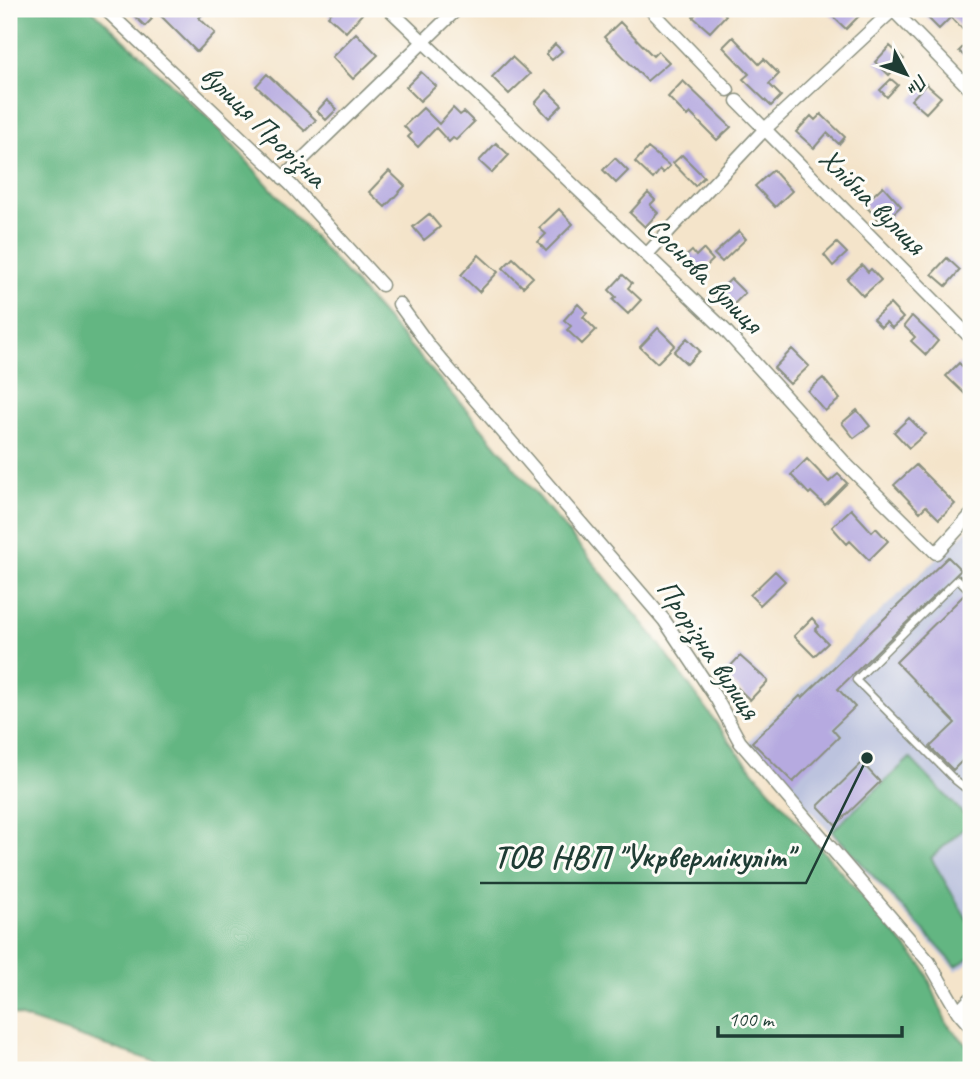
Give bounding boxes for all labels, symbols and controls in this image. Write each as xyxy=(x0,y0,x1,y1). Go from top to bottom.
north arrow xyxy=(872,38,942,108)
street label: вулиця Прорізна xyxy=(193,56,337,197)
text: Пн xyxy=(901,69,934,101)
street label: Хлібна вулиця xyxy=(811,139,936,264)
street label: Соснова вулиця xyxy=(639,209,773,343)
street label: Прорізна вулиця xyxy=(648,572,770,727)
callout: ТОВ НВП "Укрвермікуліт" xyxy=(480,830,806,883)
text: ТОВ НВП "Укрвермікуліт" xyxy=(493,836,800,877)
scale bar xyxy=(718,995,901,1039)
text: 100 m xyxy=(728,1006,775,1032)

